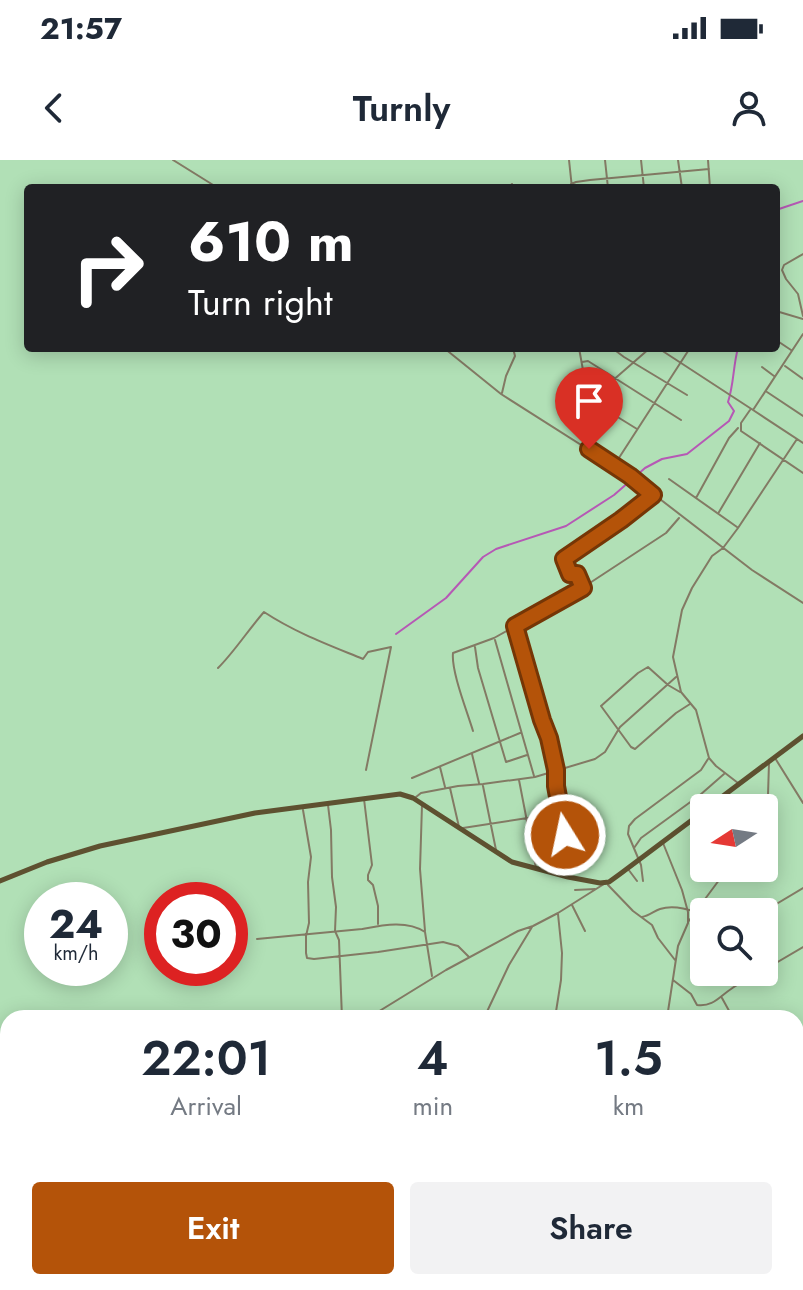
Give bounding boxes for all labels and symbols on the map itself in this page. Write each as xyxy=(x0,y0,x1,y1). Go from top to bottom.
pin xyxy=(555,367,623,449)
position arrow xyxy=(523,793,607,877)
north arrow xyxy=(690,794,778,882)
speed limit sign: 30 xyxy=(144,882,248,986)

